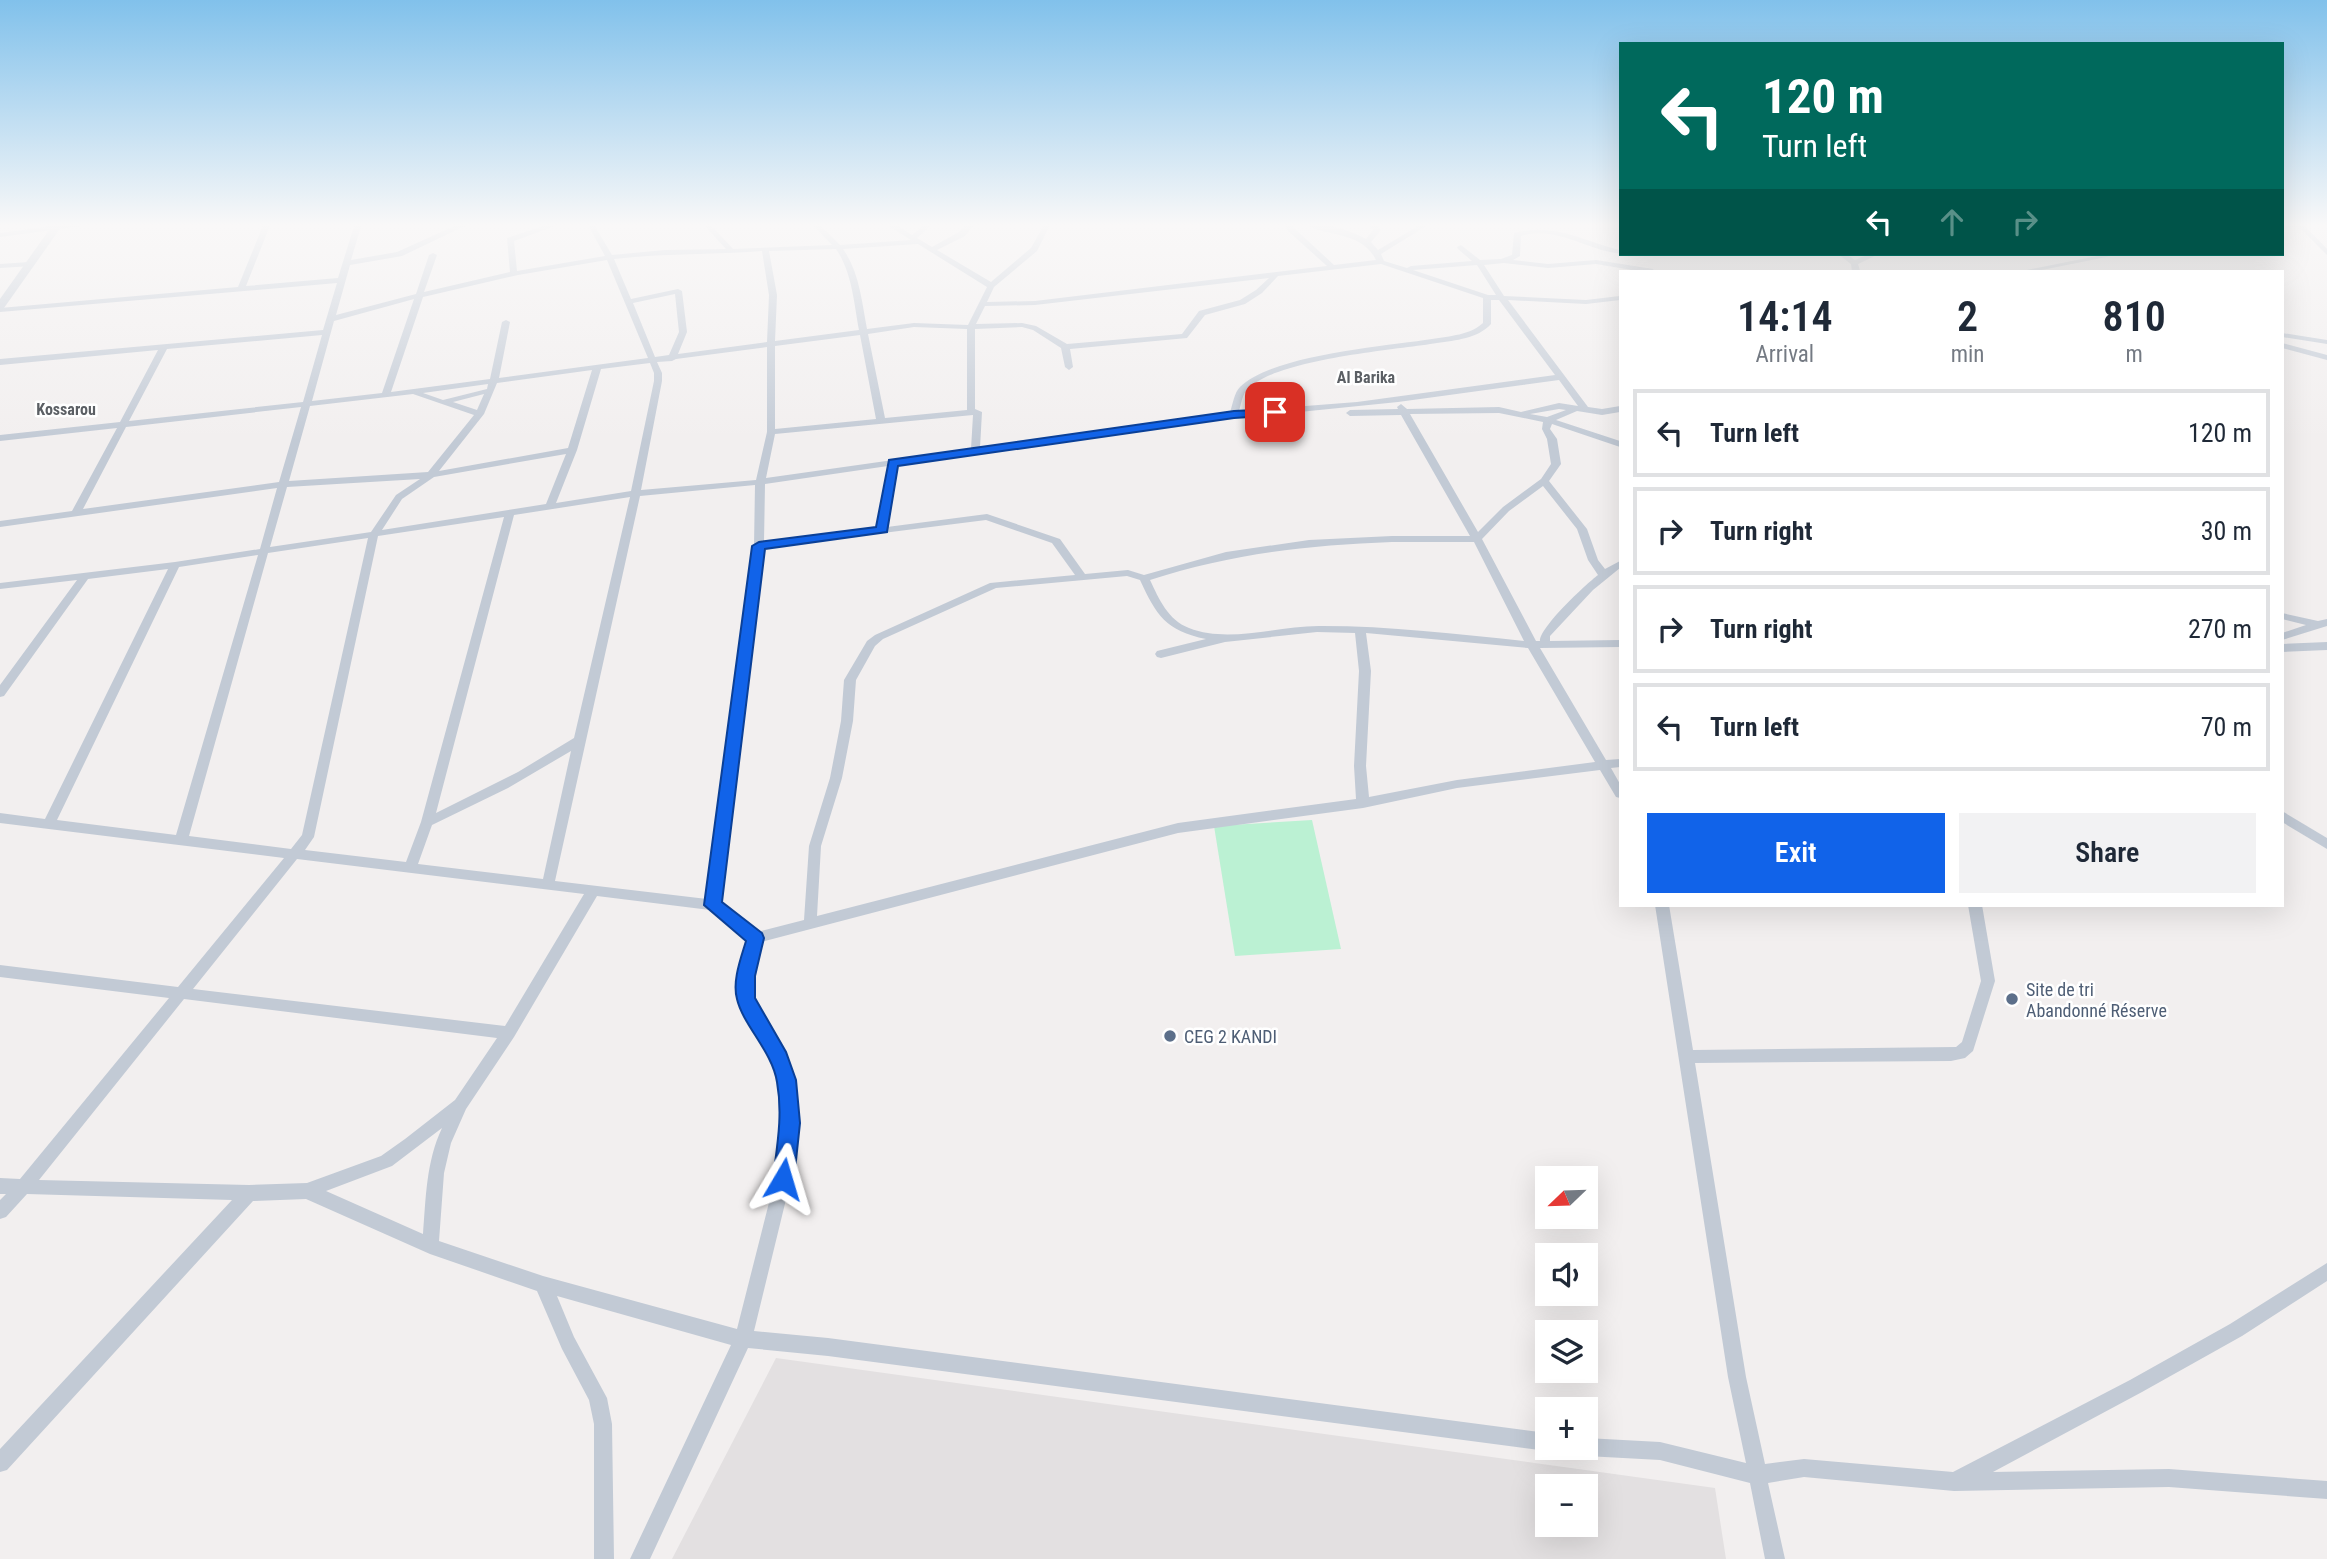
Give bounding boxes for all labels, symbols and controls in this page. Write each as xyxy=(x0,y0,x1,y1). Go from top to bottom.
text: 120 m xyxy=(1762,68,1884,125)
icon: left xyxy=(1647,70,1738,161)
text: Turn left xyxy=(1762,127,1867,165)
icon: left xyxy=(1860,203,1898,241)
icon: ahead xyxy=(1933,203,1971,241)
icon: right xyxy=(2006,203,2044,241)
text: 14:14 xyxy=(1737,292,1833,341)
text: 2 xyxy=(1957,292,1978,341)
text: 810 xyxy=(2103,292,2166,341)
text: Arrival xyxy=(1756,341,1814,368)
text: min xyxy=(1951,341,1984,368)
text: m xyxy=(2126,341,2143,368)
district label: Al Barika xyxy=(1337,368,1396,387)
pin xyxy=(1245,382,1305,442)
icon: arrive xyxy=(1256,393,1294,431)
district label: Kossarou xyxy=(36,400,96,419)
icon: left xyxy=(1651,414,1689,452)
text: Turn left xyxy=(1710,418,1799,448)
text: 120 m xyxy=(2188,418,2252,448)
icon: right xyxy=(1651,512,1689,550)
text: Turn right xyxy=(1710,516,1812,546)
text: 30 m xyxy=(2201,516,2252,546)
icon: right xyxy=(1651,610,1689,648)
text: Turn right xyxy=(1710,614,1812,644)
text: 270 m xyxy=(2188,614,2252,644)
icon: left xyxy=(1651,708,1689,746)
text: Turn left xyxy=(1710,712,1799,742)
text: 70 m xyxy=(2201,712,2252,742)
button: Exit xyxy=(1647,813,1945,893)
button: Share xyxy=(1959,813,2256,893)
place label: Site de tri Abandonné Réserve xyxy=(2026,979,2167,1021)
marker: Site de tri Abandonné Réserve xyxy=(2004,991,2020,1007)
place label: CEG 2 KANDI xyxy=(1184,1026,1277,1047)
marker: CEG 2 KANDI xyxy=(1162,1028,1178,1044)
position arrow xyxy=(746,1142,820,1216)
north arrow xyxy=(1535,1166,1598,1228)
map controls xyxy=(1535,1166,1598,1537)
button: sound xyxy=(1535,1243,1598,1306)
button: layers xyxy=(1535,1320,1598,1383)
button: + xyxy=(1535,1397,1598,1460)
button: − xyxy=(1535,1474,1598,1537)

